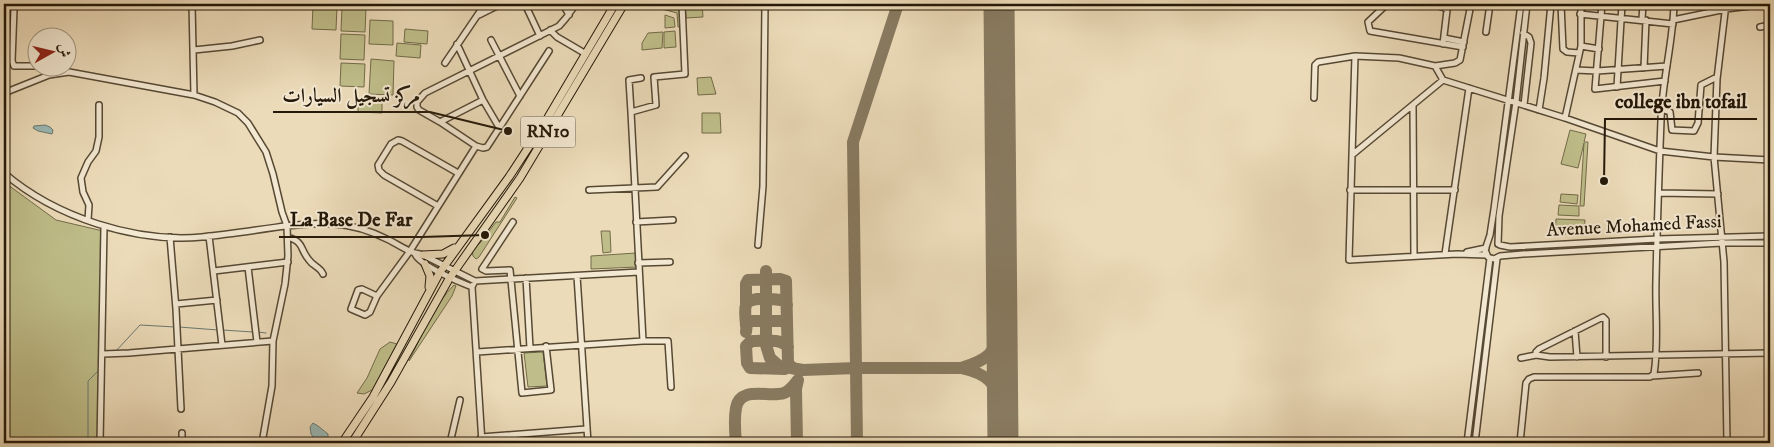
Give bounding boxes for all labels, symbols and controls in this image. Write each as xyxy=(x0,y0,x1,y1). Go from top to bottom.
north arrow xyxy=(28,28,78,78)
text: ش xyxy=(54,42,74,59)
callout: مركز تسجيل السيارات xyxy=(273,77,430,112)
text: مركز تسجيل السيارات xyxy=(282,84,420,110)
callout: college ibn tofail xyxy=(1605,84,1757,119)
text: college ibn tofail xyxy=(1615,90,1748,115)
road number: RN10 xyxy=(520,116,576,148)
callout: La Base De Far xyxy=(279,202,422,237)
text: La Base De Far xyxy=(290,208,413,233)
street label: Avenue Mohamed Fassi xyxy=(1546,210,1722,242)

